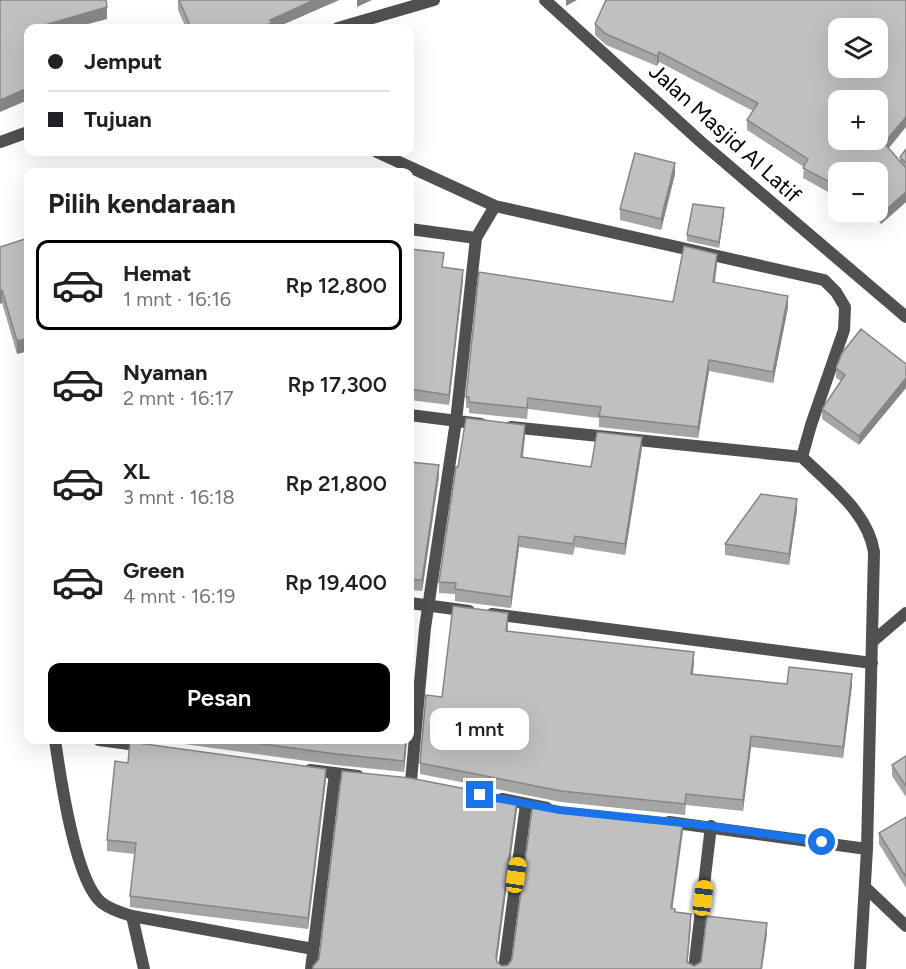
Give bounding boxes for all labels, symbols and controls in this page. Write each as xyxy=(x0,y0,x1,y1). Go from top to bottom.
map controls xyxy=(828,18,888,222)
button: layers xyxy=(828,18,888,78)
text: Jemput xyxy=(84,48,162,75)
street label: Jalan Masjid Al Latif xyxy=(643,58,807,209)
button: + xyxy=(828,90,888,150)
text: Tujuan xyxy=(84,106,152,133)
button: − xyxy=(828,162,888,222)
text: Pilih kendaraan xyxy=(48,187,236,220)
icon: car xyxy=(51,258,105,312)
text: Hemat xyxy=(123,260,191,287)
text: Rp 12,800 xyxy=(286,272,387,299)
text: 1 mnt · 16:16 xyxy=(123,287,231,311)
icon: car xyxy=(51,357,105,411)
text: Nyaman xyxy=(123,359,207,386)
text: Rp 17,300 xyxy=(287,371,387,398)
text: 2 mnt · 16:17 xyxy=(123,386,233,410)
icon: car xyxy=(51,456,105,510)
text: XL xyxy=(123,458,150,485)
text: Rp 21,800 xyxy=(286,470,387,497)
text: 3 mnt · 16:18 xyxy=(123,485,235,509)
icon: car xyxy=(51,555,105,609)
text: Green xyxy=(123,557,185,584)
text: Rp 19,400 xyxy=(285,569,387,596)
text: 4 mnt · 16:19 xyxy=(123,584,235,608)
button: Pesan xyxy=(48,663,390,732)
callout: 1 mnt xyxy=(430,708,530,750)
text: 1 mnt xyxy=(455,717,504,741)
route end xyxy=(466,781,493,808)
route start xyxy=(808,828,835,855)
car xyxy=(505,856,527,894)
car xyxy=(692,879,714,917)

